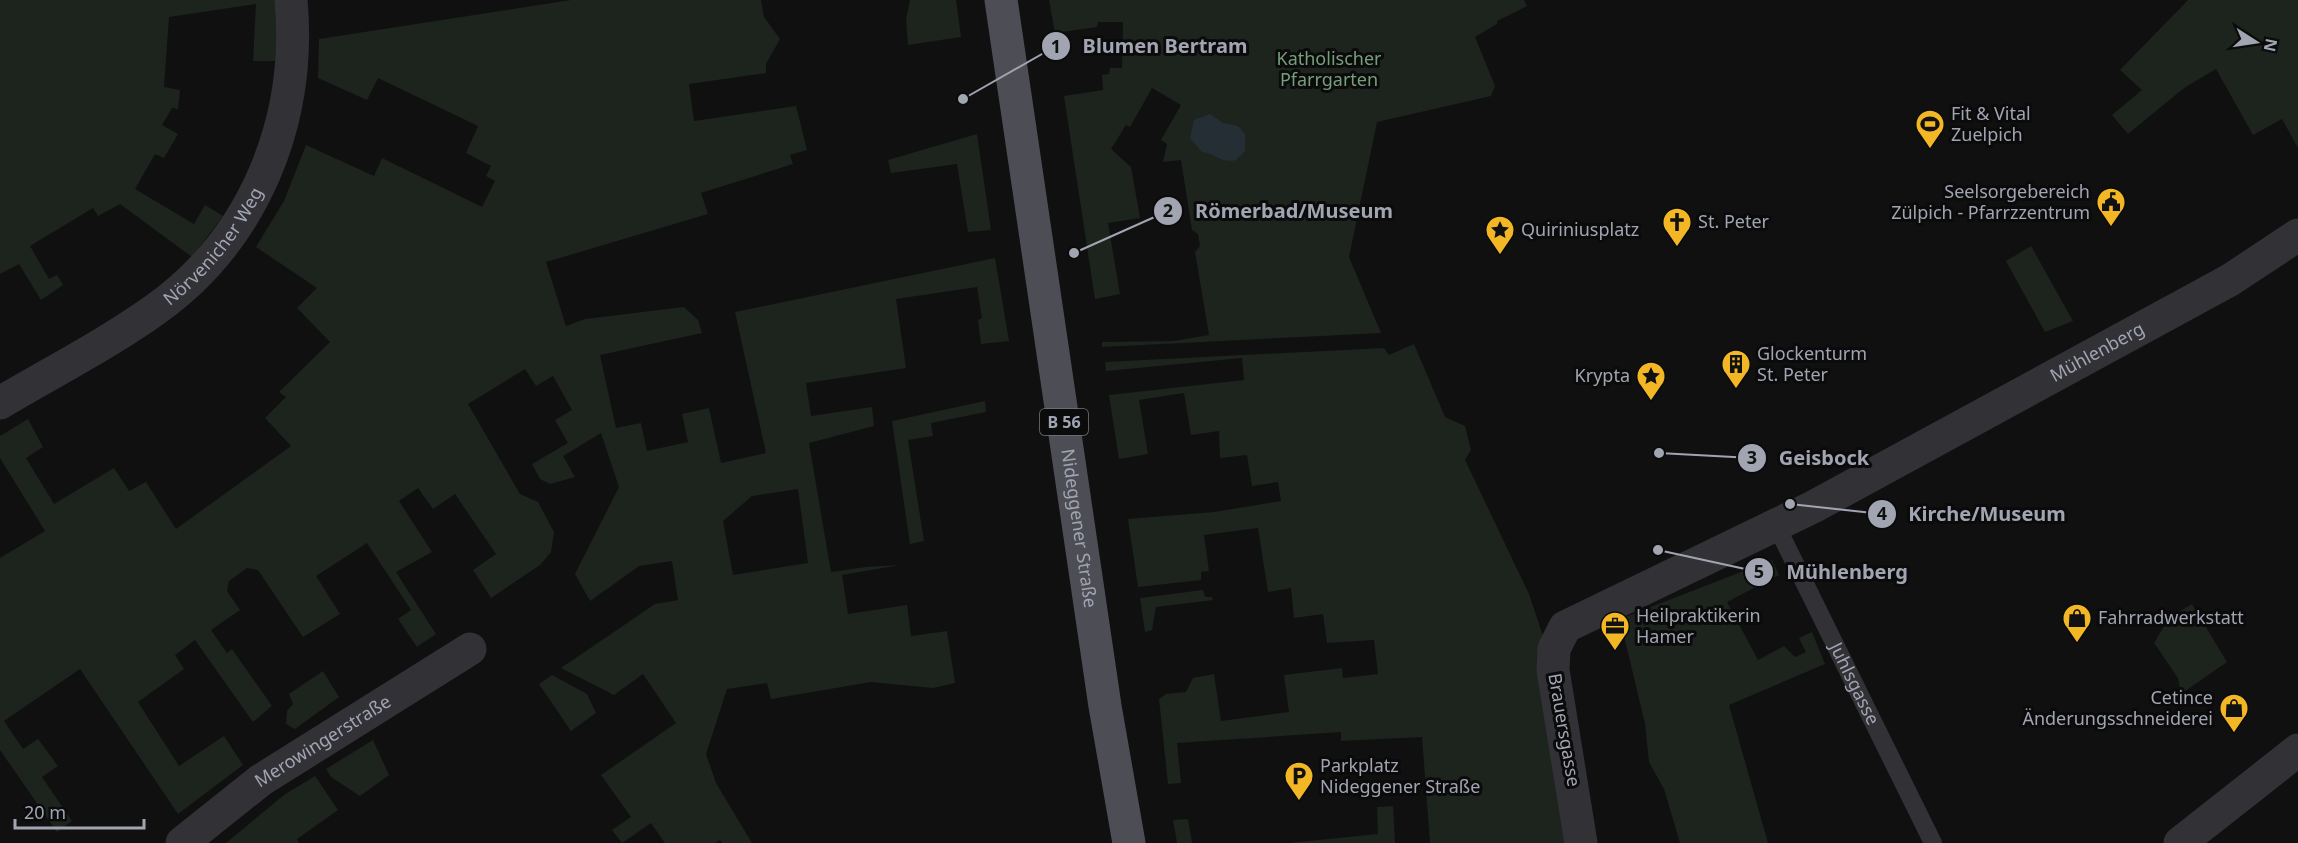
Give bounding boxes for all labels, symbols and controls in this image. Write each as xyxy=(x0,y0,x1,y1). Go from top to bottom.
north arrow xyxy=(2226,12,2286,72)
callout: Blumen Bertram xyxy=(1041,27,1260,65)
text: Blumen Bertram xyxy=(1083,32,1247,59)
text: 1 xyxy=(1051,34,1061,58)
text: N xyxy=(2259,36,2283,54)
park label: Katholischer Pfarrgarten xyxy=(1276,46,1382,91)
place label: Fit & Vital Zuelpich xyxy=(1951,101,2031,146)
sports icon: Fit & Vital Zuelpich xyxy=(1914,108,1946,150)
place label: Seelsorgebereich Zülpich - Pfarrzzentrum xyxy=(1891,179,2090,224)
street label: Nörvenicher Weg xyxy=(158,183,267,310)
public building icon: Seelsorgebereich Zülpich - Pfarrzzentrum xyxy=(2095,186,2127,228)
callout: Römerbad/Museum xyxy=(1153,192,1404,230)
text: Römerbad/Museum xyxy=(1195,197,1393,224)
text: 2 xyxy=(1163,198,1173,222)
church icon: St. Peter xyxy=(1661,206,1693,248)
place label: St. Peter xyxy=(1698,209,1770,233)
place icon: Quiriniusplatz xyxy=(1484,214,1516,256)
place label: Quiriniusplatz xyxy=(1521,217,1639,241)
street label: Mühlenberg xyxy=(2045,316,2148,387)
place label: Glockenturm St. Peter xyxy=(1757,341,1867,386)
building icon: Glockenturm St. Peter xyxy=(1720,348,1752,390)
place icon: Krypta xyxy=(1635,360,1667,402)
place label: Krypta xyxy=(1575,363,1630,387)
road number: B 56 xyxy=(1040,409,1088,435)
callout: Geisbock xyxy=(1737,439,1882,477)
text: Geisbock xyxy=(1779,444,1870,471)
text: 3 xyxy=(1747,445,1757,469)
street label: Nideggener Straße xyxy=(1056,447,1103,609)
callout: Kirche/Museum xyxy=(1867,495,2078,533)
text: Kirche/Museum xyxy=(1908,500,2066,527)
text: 4 xyxy=(1877,501,1887,525)
callout: Mühlenberg xyxy=(1744,553,1919,591)
text: Mühlenberg xyxy=(1786,558,1908,585)
text: 5 xyxy=(1754,559,1764,583)
shop icon: Fahrradwerkstatt xyxy=(2061,602,2093,644)
place label: Heilpraktikerin Hamer xyxy=(1636,603,1761,648)
place label: Fahrradwerkstatt xyxy=(2098,605,2244,629)
office icon: Heilpraktikerin Hamer xyxy=(1599,610,1631,652)
street label: Juhlsgasse xyxy=(1824,636,1886,729)
street label: Brauersgasse xyxy=(1543,671,1587,788)
place label: Cetince Änderungsschneiderei xyxy=(2022,685,2213,730)
street label: Merowingerstraße xyxy=(250,689,395,792)
shop icon: Cetince Änderungsschneiderei xyxy=(2218,692,2250,734)
place label: Parkplatz Nideggener Straße xyxy=(1320,753,1480,798)
parking icon: Parkplatz Nideggener Straße xyxy=(1283,760,1315,802)
scale bar xyxy=(15,792,144,830)
text: 20 m xyxy=(24,800,66,824)

